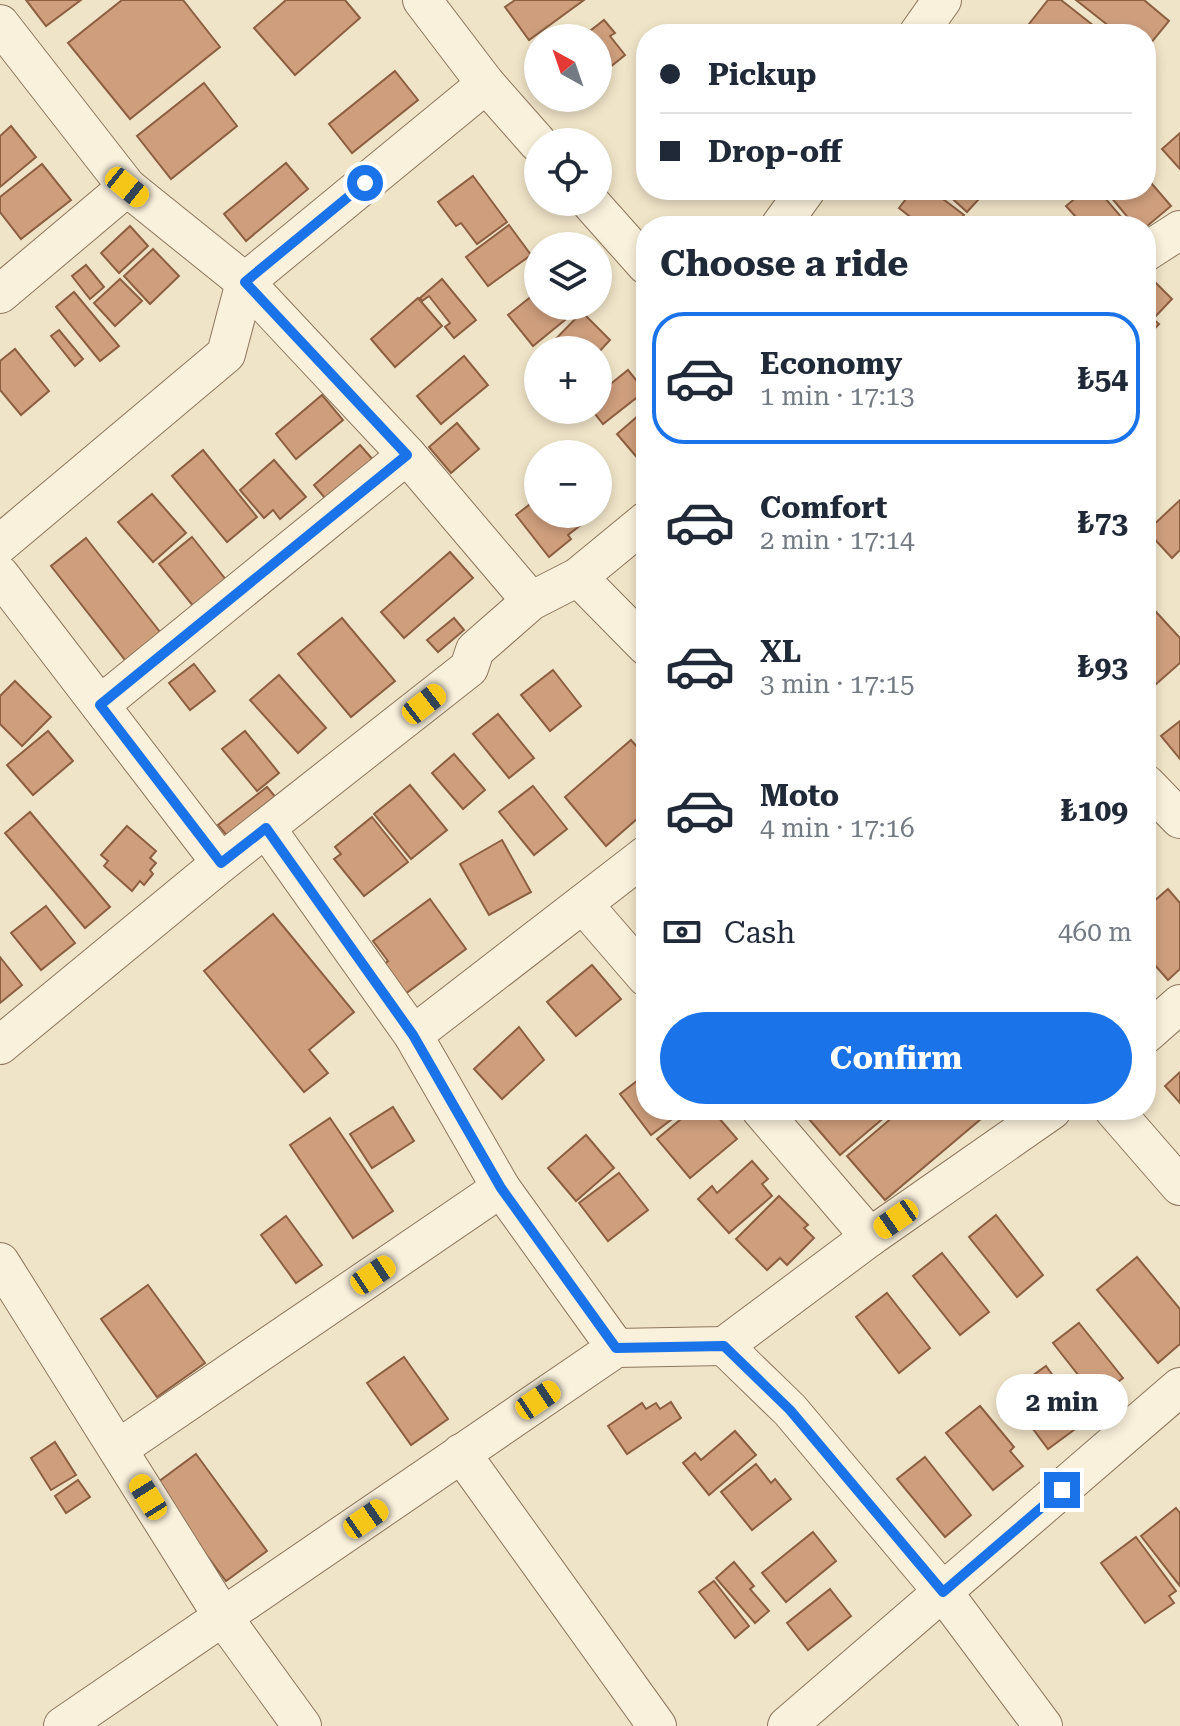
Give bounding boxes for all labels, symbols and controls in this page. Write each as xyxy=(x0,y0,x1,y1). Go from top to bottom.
north arrow xyxy=(524,24,612,112)
map controls xyxy=(524,24,612,528)
text: Pickup xyxy=(708,57,816,92)
button: locate xyxy=(524,128,612,216)
text: Drop-off xyxy=(708,134,842,169)
car xyxy=(101,163,153,211)
route start xyxy=(347,165,383,201)
button: layers xyxy=(524,232,612,320)
text: Choose a ride xyxy=(660,243,908,285)
button: + xyxy=(524,336,612,424)
icon: car xyxy=(664,342,736,414)
text: Economy xyxy=(760,346,902,381)
text: ₺54 xyxy=(1078,361,1128,396)
text: 1 min · 17:13 xyxy=(760,381,915,411)
button: − xyxy=(524,440,612,528)
icon: car xyxy=(664,486,736,558)
text: Comfort xyxy=(760,490,887,525)
text: ₺73 xyxy=(1078,505,1128,540)
text: 2 min · 17:14 xyxy=(760,525,915,555)
icon: car xyxy=(664,630,736,702)
text: XL xyxy=(760,634,801,669)
text: ₺93 xyxy=(1078,649,1128,684)
text: 3 min · 17:15 xyxy=(760,669,915,699)
car xyxy=(398,680,450,728)
icon: car xyxy=(664,774,736,846)
text: Moto xyxy=(760,778,839,813)
text: ₺109 xyxy=(1061,793,1128,828)
text: 4 min · 17:16 xyxy=(760,813,915,843)
icon: cash xyxy=(660,910,704,954)
text: Cash xyxy=(724,915,795,950)
text: 460 m xyxy=(1058,917,1132,947)
button: Confirm xyxy=(660,1012,1132,1104)
car xyxy=(869,1195,923,1243)
car xyxy=(346,1252,400,1298)
callout: 2 min xyxy=(996,1374,1128,1430)
car xyxy=(511,1377,565,1423)
text: 2 min xyxy=(1026,1387,1098,1417)
car xyxy=(125,1470,171,1524)
route end xyxy=(1044,1472,1080,1508)
car xyxy=(339,1495,393,1543)

